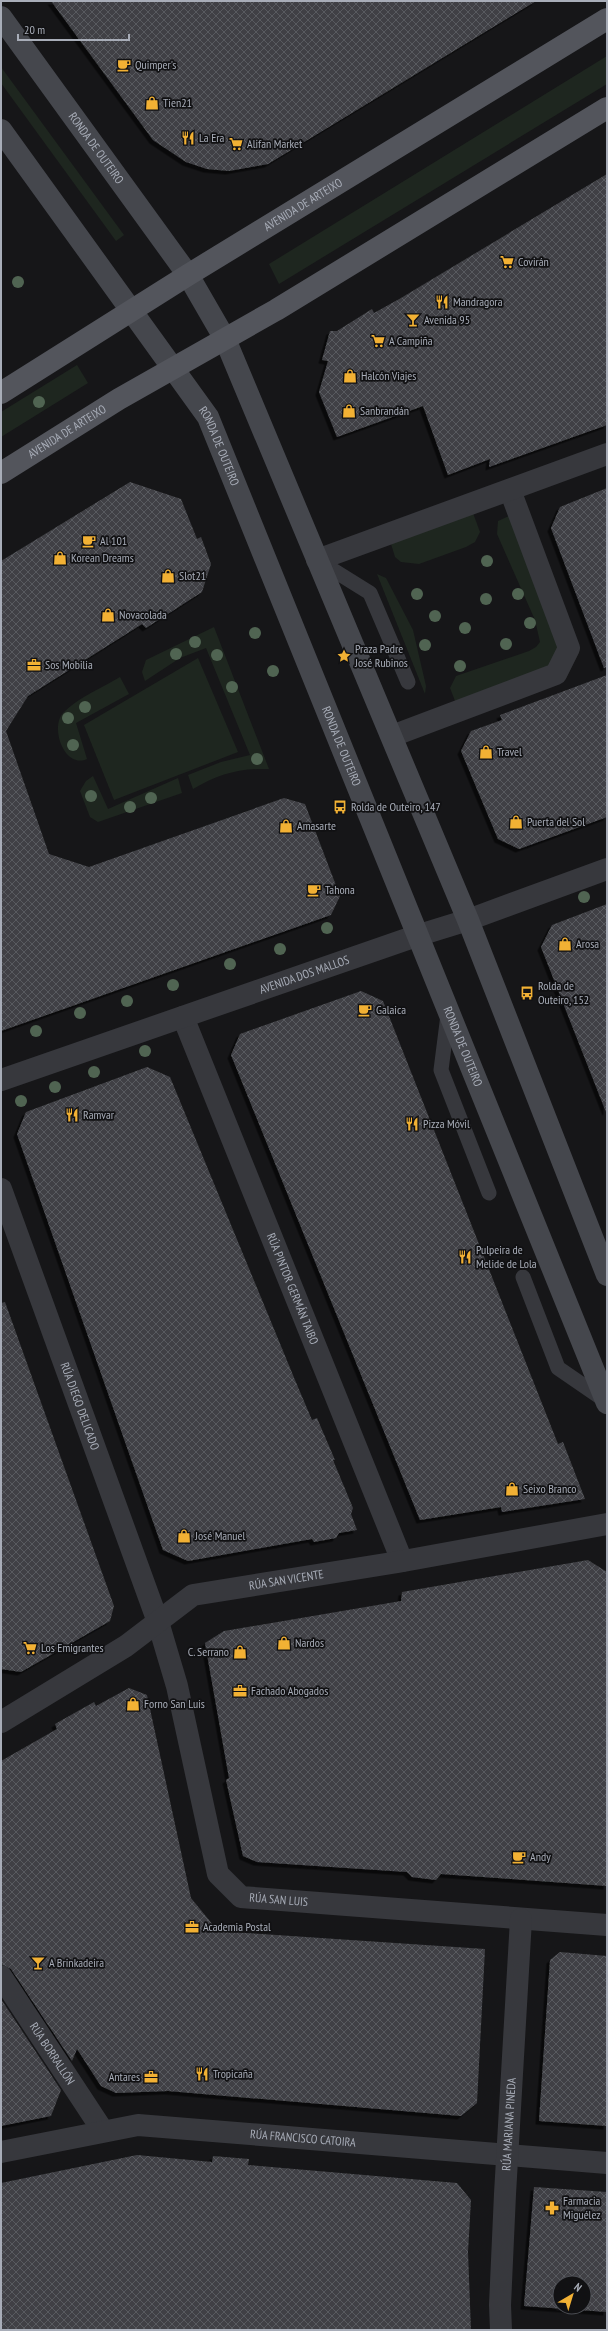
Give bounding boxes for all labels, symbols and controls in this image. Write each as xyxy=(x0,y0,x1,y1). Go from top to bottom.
scale bar xyxy=(18,16,129,42)
text: 20 m xyxy=(24,22,45,37)
cafe icon: Quimper's xyxy=(116,57,132,73)
place label: Quimper's xyxy=(135,57,176,72)
shop icon: Tien21 xyxy=(144,95,160,111)
place label: Tien21 xyxy=(163,95,192,110)
street label: RONDA DE OUTEIRO xyxy=(66,109,128,187)
restaurant icon: La Era xyxy=(180,130,196,146)
place label: La Era xyxy=(199,130,225,145)
supermarket icon: Alifan Market xyxy=(228,136,244,152)
place label: Alifan Market xyxy=(247,136,303,151)
street label: AVENIDA DE ARTEIXO xyxy=(261,174,345,234)
supermarket icon: Covirán xyxy=(499,254,515,270)
place label: Covirán xyxy=(518,254,549,269)
restaurant icon: Mandragora xyxy=(434,294,450,310)
place label: Mandragora xyxy=(453,294,503,309)
bar icon: Avenida 95 xyxy=(405,312,421,328)
place label: Avenida 95 xyxy=(424,312,470,327)
supermarket icon: A Campiña xyxy=(370,333,386,349)
place label: A Campiña xyxy=(389,333,433,348)
shop icon: Halcón Viajes xyxy=(342,368,358,384)
place label: Halcón Viajes xyxy=(361,368,416,383)
street label: AVENIDA DE ARTEIXO xyxy=(25,401,109,461)
street label: RONDA DE OUTEIRO xyxy=(196,403,243,488)
shop icon: Sanbrandán xyxy=(341,403,357,419)
place label: Sanbrandán xyxy=(360,403,409,418)
cafe icon: Al 101 xyxy=(81,533,97,549)
place label: Al 101 xyxy=(100,533,127,548)
shop icon: Korean Dreams xyxy=(52,550,68,566)
place label: Korean Dreams xyxy=(71,550,134,565)
shop icon: Slot21 xyxy=(160,568,176,584)
place label: Slot21 xyxy=(179,568,206,583)
shop icon: Novacolada xyxy=(100,607,116,623)
place label: Novacolada xyxy=(119,607,167,622)
place label: Praza Padre José Rubinos xyxy=(354,641,408,670)
place icon: Praza Padre José Rubinos xyxy=(336,648,352,664)
office icon: Sos Mobilia xyxy=(26,657,42,673)
place label: Sos Mobilia xyxy=(45,657,93,672)
street label: RONDA DE OUTEIRO xyxy=(319,704,365,788)
shop icon: Travel xyxy=(478,744,494,760)
place label: Travel xyxy=(497,744,522,759)
bus stop icon: Rolda de Outeiro, 147 xyxy=(332,799,348,815)
place label: Rolda de Outeiro, 147 xyxy=(351,799,441,814)
shop icon: Puerta del Sol xyxy=(508,814,524,830)
place label: Puerta del Sol xyxy=(527,814,585,829)
shop icon: Amasarte xyxy=(278,818,294,834)
place label: Amasarte xyxy=(297,818,336,833)
cafe icon: Tahona xyxy=(306,882,322,898)
place label: Tahona xyxy=(325,882,355,897)
shop icon: Arosa xyxy=(557,936,573,952)
place label: Arosa xyxy=(576,936,599,951)
street label: AVENIDA DOS MALLOS xyxy=(257,952,351,997)
place label: Rolda de Outeiro, 152 xyxy=(538,978,589,1007)
bus stop icon: Rolda de Outeiro, 152 xyxy=(519,985,535,1001)
cafe icon: Galaica xyxy=(357,1002,373,1018)
place label: Galaica xyxy=(376,1002,406,1017)
street label: RONDA DE OUTEIRO xyxy=(440,1004,486,1089)
restaurant icon: Ramvar xyxy=(64,1107,80,1123)
place label: Ramvar xyxy=(83,1107,115,1122)
restaurant icon: Pizza Móvil xyxy=(404,1116,420,1132)
place label: Pizza Móvil xyxy=(423,1116,470,1131)
street label: RÚA PINTOR GERMÁN TAIBO xyxy=(264,1231,322,1347)
place label: Pulpeira de Melide de Lola xyxy=(476,1242,537,1271)
restaurant icon: Pulpeira de Melide de Lola xyxy=(457,1249,473,1265)
street label: RÚA DIEGO DELICADO xyxy=(57,1360,103,1452)
shop icon: Seixo Branco xyxy=(504,1481,520,1497)
place label: Seixo Branco xyxy=(523,1481,576,1496)
shop icon: José Manuel xyxy=(176,1528,192,1544)
place label: José Manuel xyxy=(194,1528,246,1543)
street label: RÚA SAN VICENTE xyxy=(248,1566,325,1593)
shop icon: Nardos xyxy=(276,1635,292,1651)
place label: Nardos xyxy=(295,1635,324,1650)
supermarket icon: Los Emigrantes xyxy=(22,1640,38,1656)
place label: Los Emigrantes xyxy=(41,1640,104,1655)
place label: C. Serrano xyxy=(188,1644,229,1659)
shop icon: C. Serrano xyxy=(232,1644,248,1660)
office icon: Fachado Abogados xyxy=(232,1683,248,1699)
place label: Fachado Abogados xyxy=(251,1683,328,1698)
shop icon: Forno San Luis xyxy=(125,1696,141,1712)
place label: Forno San Luis xyxy=(144,1696,205,1711)
cafe icon: Andy xyxy=(511,1849,527,1865)
place label: Andy xyxy=(530,1849,551,1864)
street label: RÚA SAN LUIS xyxy=(249,1890,309,1909)
office icon: Academia Postal xyxy=(184,1919,200,1935)
place label: Academia Postal xyxy=(203,1919,271,1934)
bar icon: A Brinkadeira xyxy=(30,1955,46,1971)
place label: A Brinkadeira xyxy=(49,1955,104,1970)
street label: RÚA BORRALLÓN xyxy=(27,2019,78,2087)
restaurant icon: Tropicaña xyxy=(194,2066,210,2082)
place label: Tropicaña xyxy=(213,2066,253,2081)
place label: Antares xyxy=(109,2069,140,2084)
office icon: Antares xyxy=(143,2069,159,2085)
street label: RÚA MARIANA PINEDA xyxy=(498,2077,519,2171)
street label: RÚA FRANCISCO CATOIRA xyxy=(249,2126,357,2150)
place label: Farmacia Miguélez xyxy=(563,2193,601,2222)
pharmacy icon: Farmacia Miguélez xyxy=(544,2200,560,2216)
north arrow xyxy=(552,2275,592,2315)
text: N xyxy=(572,2280,585,2294)

